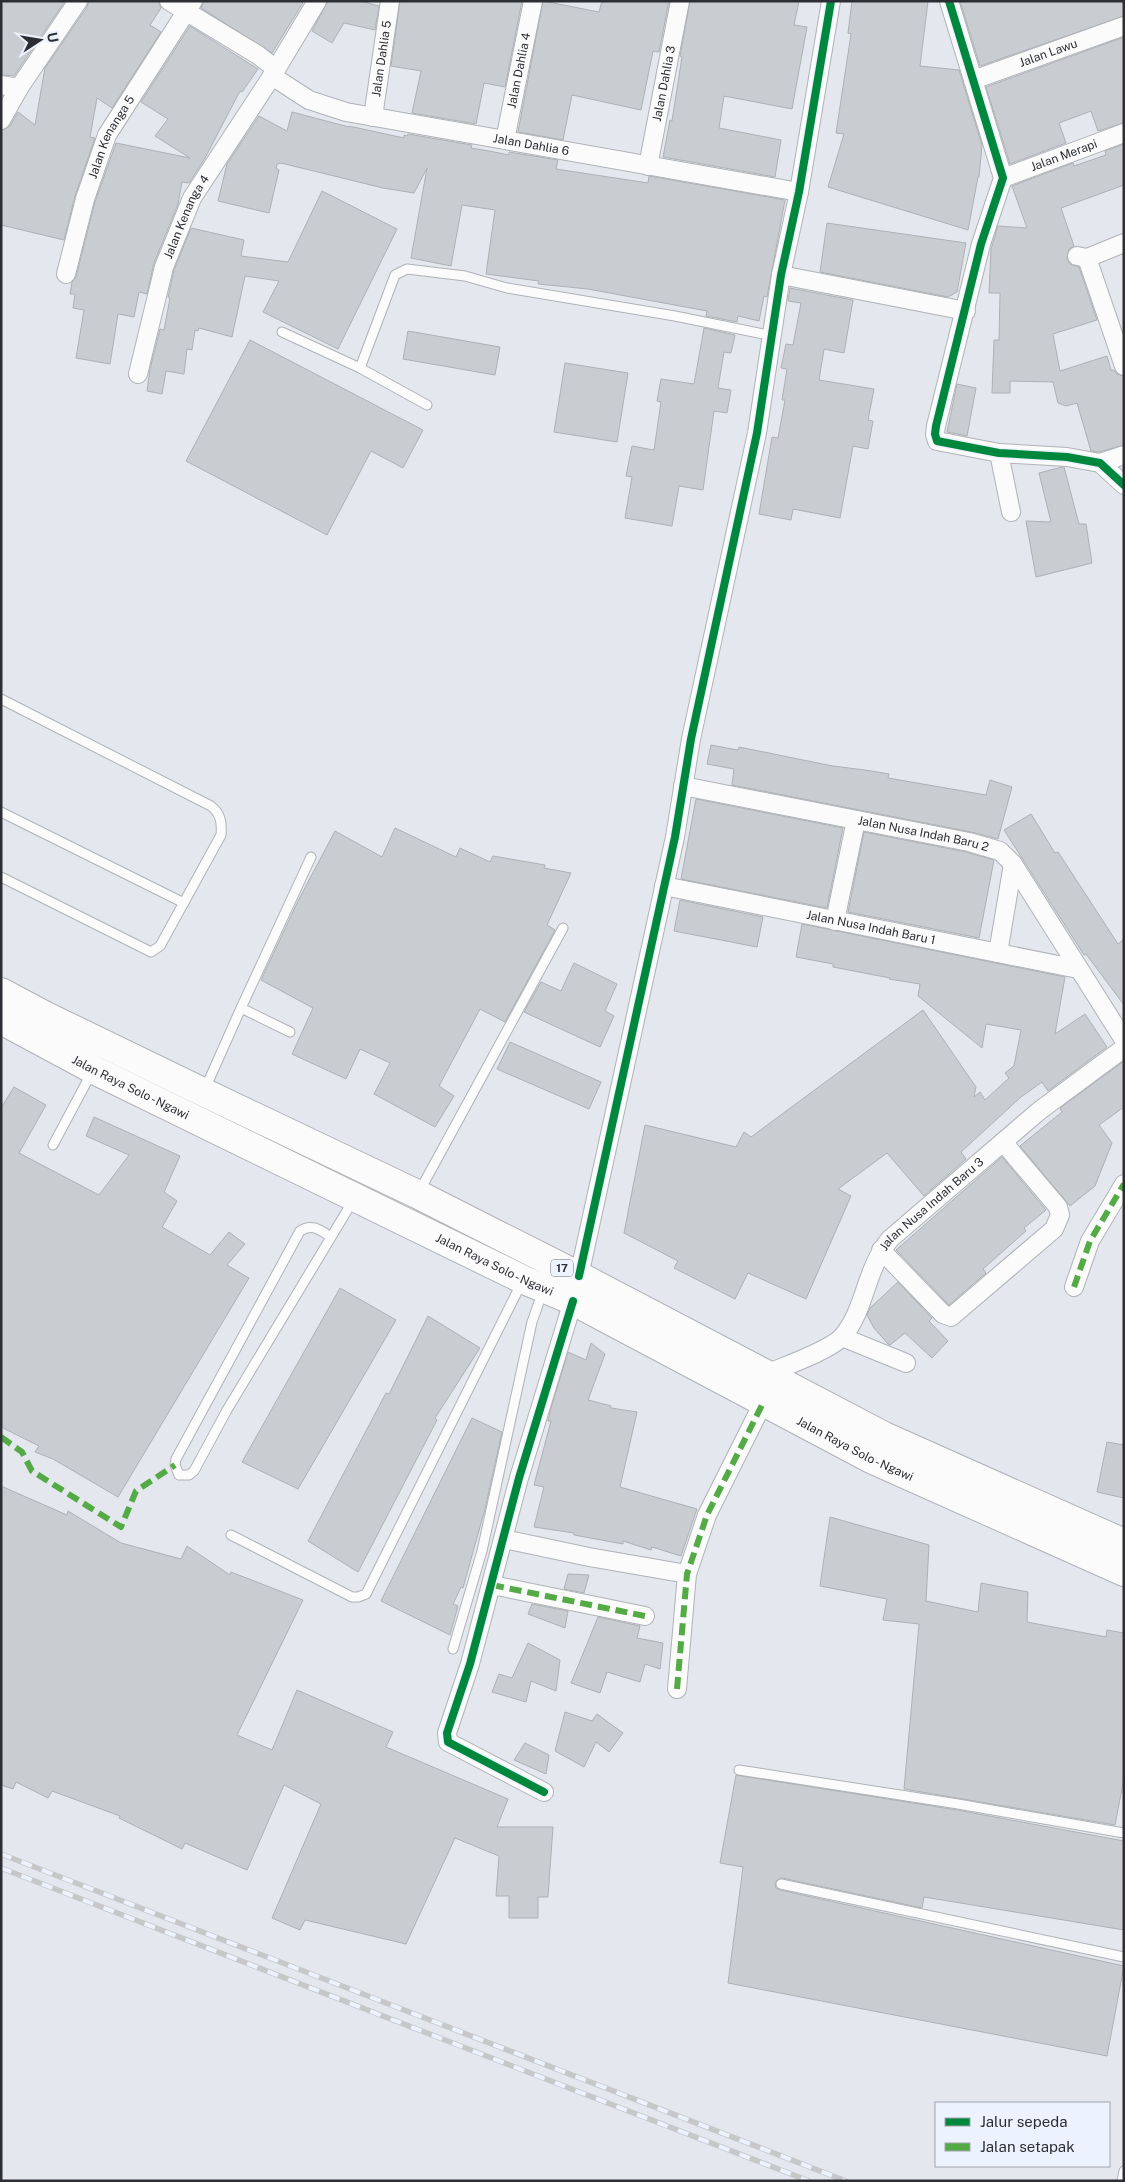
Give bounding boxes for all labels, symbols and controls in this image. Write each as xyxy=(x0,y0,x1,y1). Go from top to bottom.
north arrow xyxy=(15,15,65,65)
street label: Jalan Dahlia 5 xyxy=(369,19,394,98)
text: U xyxy=(44,31,62,44)
street label: Jalan Dahlia 4 xyxy=(505,31,534,109)
street label: Jalan Lawu xyxy=(1017,36,1079,70)
street label: Jalan Dahlia 3 xyxy=(650,44,678,123)
street label: Jalan Kenanga 5 xyxy=(86,93,138,180)
street label: Jalan Dahlia 6 xyxy=(492,131,570,158)
street label: Jalan Merapi xyxy=(1029,137,1099,174)
street label: Jalan Kenanga 4 xyxy=(161,172,212,261)
street label: Jalan Nusa Indah Baru 2 xyxy=(857,813,990,854)
street label: Jalan Nusa Indah Baru 1 xyxy=(805,908,937,947)
street label: Jalan Raya Solo - Ngawi xyxy=(70,1052,191,1122)
street label: Jalan Nusa Indah Baru 3 xyxy=(877,1155,987,1253)
street label: Jalan Raya Solo - Ngawi xyxy=(433,1231,555,1299)
road number: 17 xyxy=(551,1260,573,1276)
street label: Jalan Raya Solo - Ngawi xyxy=(794,1414,916,1484)
legend xyxy=(935,2102,1110,2167)
text: Jalur sepeda xyxy=(980,2113,1068,2130)
text: Jalan setapak xyxy=(980,2138,1075,2155)

